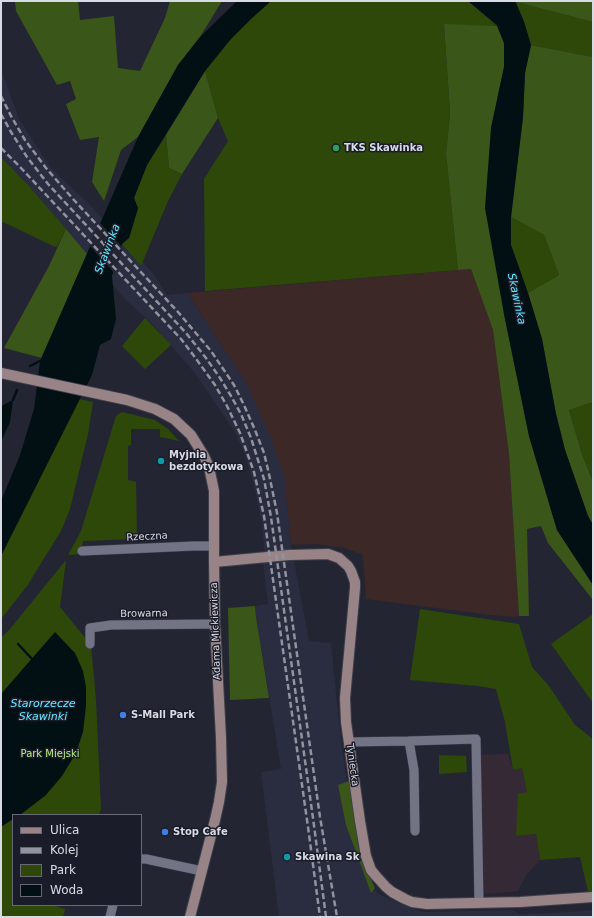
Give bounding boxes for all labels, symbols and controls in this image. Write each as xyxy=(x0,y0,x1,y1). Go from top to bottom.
place label: TKS Skawinka xyxy=(344,142,423,154)
marker: TKS Skawinka xyxy=(331,143,341,153)
water label: Skawinka xyxy=(92,222,124,276)
water label: Skawinka xyxy=(504,272,528,326)
place label: Myjnia bezdotykowa xyxy=(169,449,243,472)
marker: Myjnia bezdotykowa xyxy=(156,456,166,466)
street label: Rzeczna xyxy=(126,530,168,544)
street label: Adama Mickiewicza xyxy=(208,582,224,680)
street label: Browarna xyxy=(120,608,168,620)
water label: Starorzecze Skawinki xyxy=(11,697,75,723)
place label: S-Mall Park xyxy=(131,709,195,721)
marker: S-Mall Park xyxy=(118,710,128,720)
street label: Tyniecka xyxy=(343,743,361,787)
park label: Park Miejski xyxy=(21,748,79,760)
legend xyxy=(12,814,142,906)
text: Ulica xyxy=(50,823,79,837)
place label: Stop Cafe xyxy=(173,826,228,838)
marker: Stop Cafe xyxy=(160,827,170,837)
text: Kolej xyxy=(50,843,79,857)
place label: Skawina Sk xyxy=(295,851,359,863)
marker: Skawina Sk xyxy=(282,852,292,862)
text: Park xyxy=(50,863,76,877)
text: Woda xyxy=(50,883,83,897)

